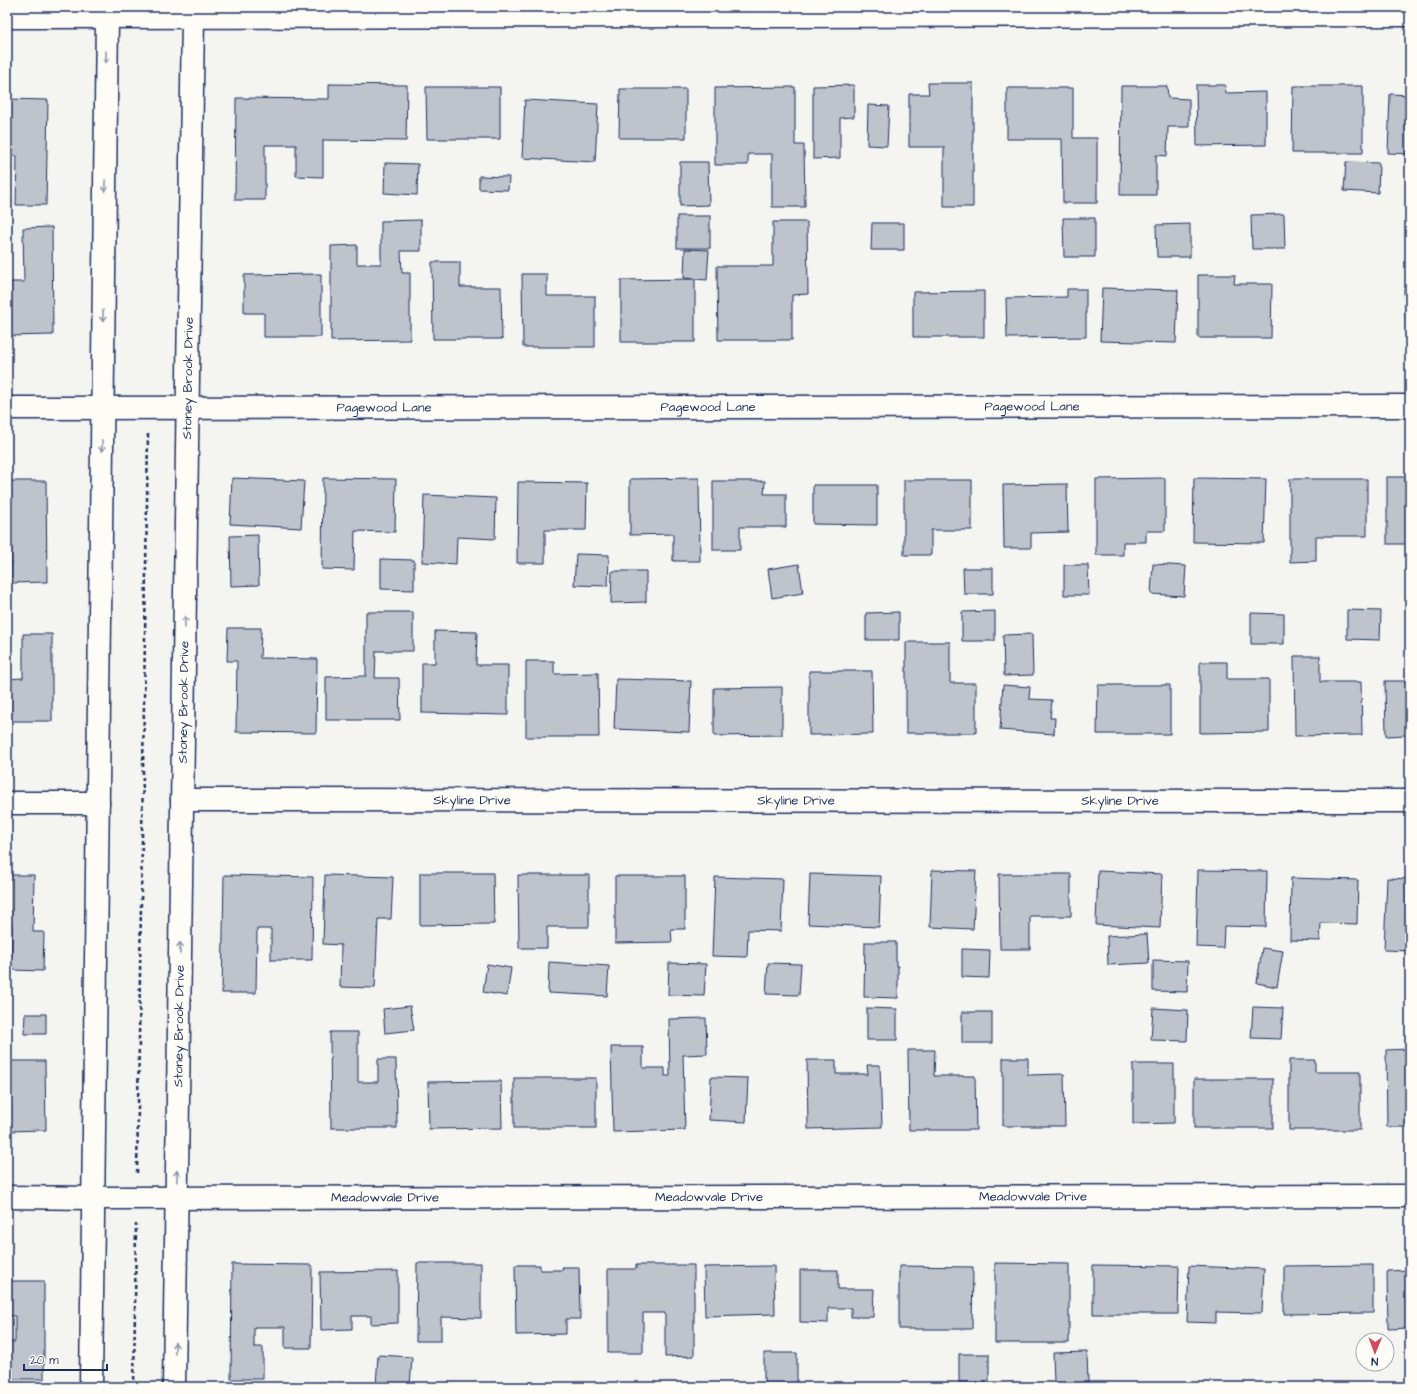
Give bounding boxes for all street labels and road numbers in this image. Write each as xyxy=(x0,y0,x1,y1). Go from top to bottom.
street label: Stoney Brook Drive xyxy=(178,317,198,439)
street label: Pagewood Lane xyxy=(985,397,1079,417)
street label: Pagewood Lane xyxy=(337,398,431,418)
street label: Pagewood Lane xyxy=(661,398,755,417)
street label: Stoney Brook Drive xyxy=(174,641,193,763)
street label: Skyline Drive xyxy=(433,791,511,810)
street label: Skyline Drive xyxy=(757,791,835,810)
street label: Skyline Drive xyxy=(1081,792,1159,811)
street label: Stoney Brook Drive xyxy=(169,965,189,1087)
street label: Meadowvale Drive xyxy=(979,1187,1087,1206)
street label: Meadowvale Drive xyxy=(331,1188,439,1207)
street label: Meadowvale Drive xyxy=(655,1188,763,1206)

